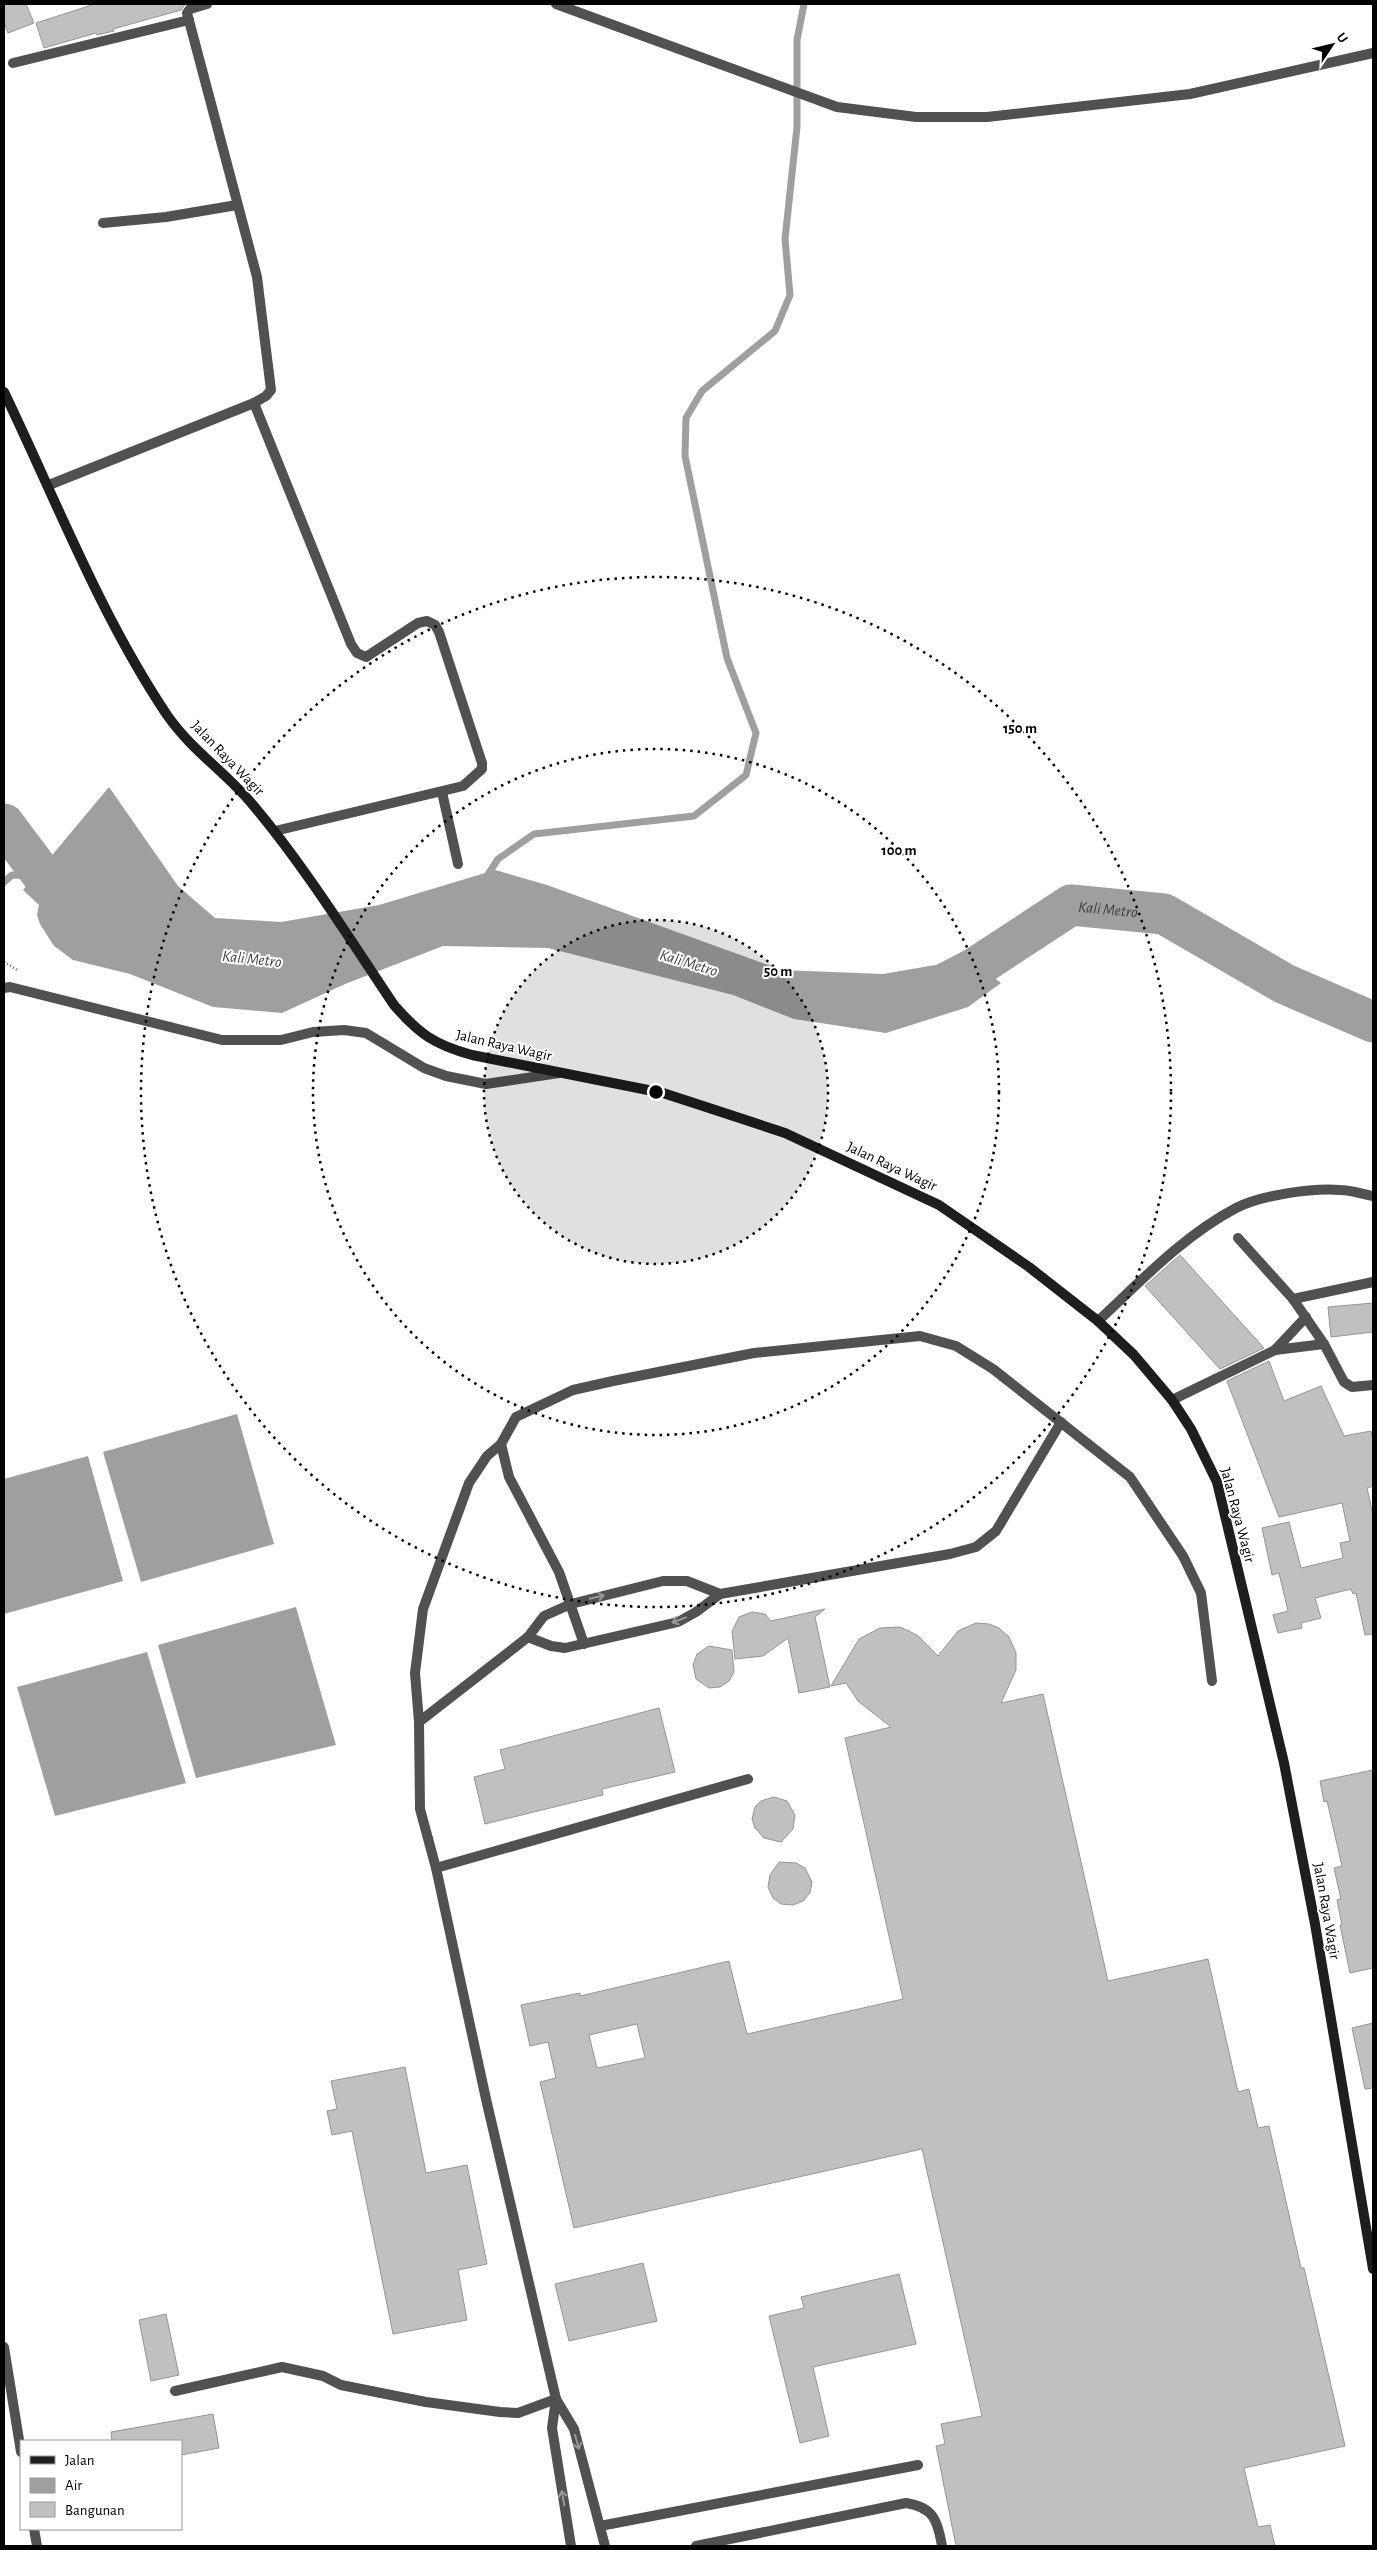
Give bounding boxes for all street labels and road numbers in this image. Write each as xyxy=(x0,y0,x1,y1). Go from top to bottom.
street label: Jalan Raya Wagir xyxy=(188,718,267,799)
street label: Jalan Raya Wagir xyxy=(455,1027,553,1064)
street label: Jalan Raya Wagir xyxy=(844,1139,939,1194)
street label: Jalan Raya Wagir xyxy=(1218,1466,1257,1564)
street label: Jalan Raya Wagir xyxy=(1311,1862,1342,1961)

